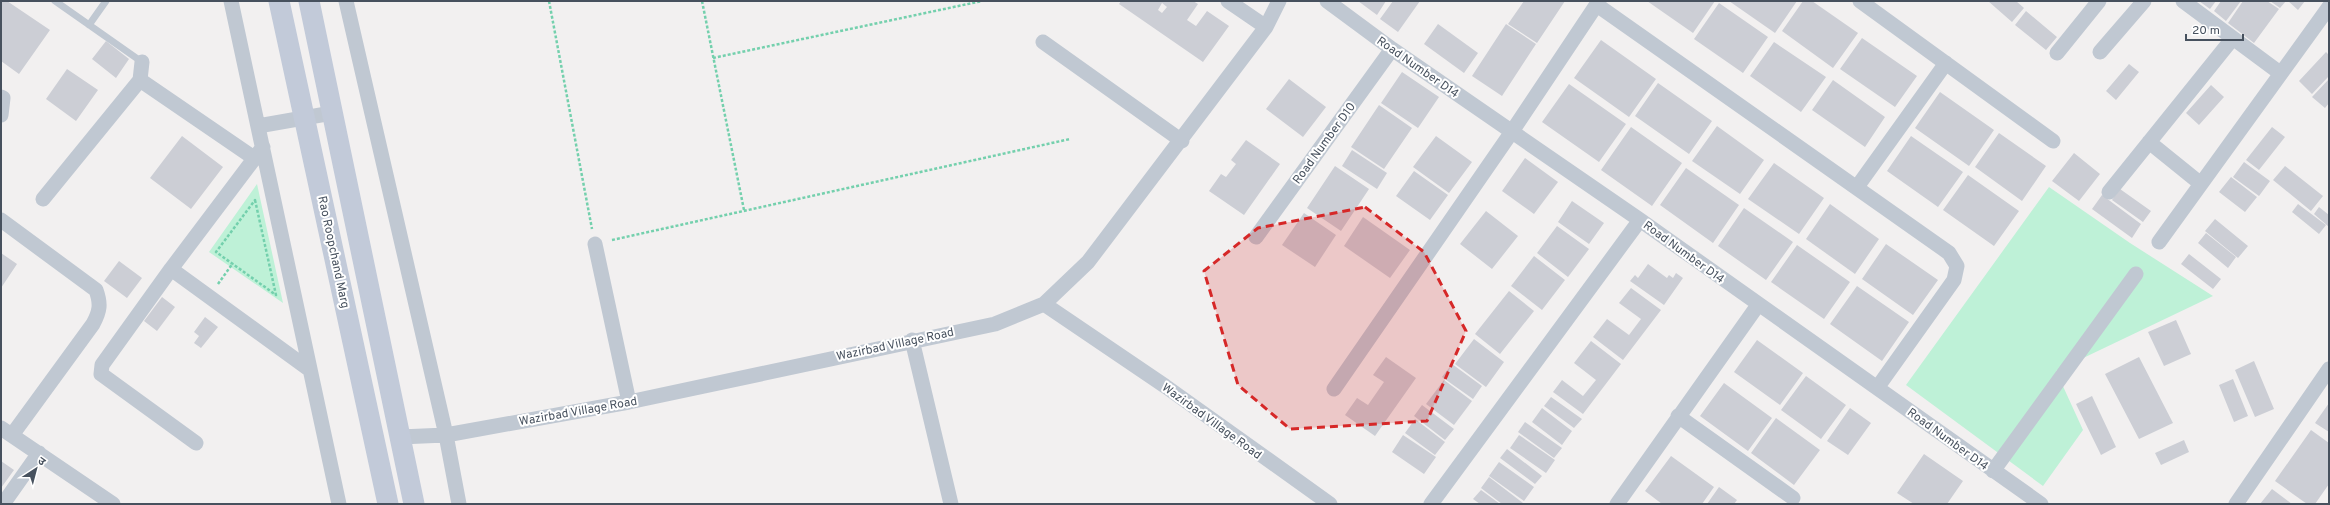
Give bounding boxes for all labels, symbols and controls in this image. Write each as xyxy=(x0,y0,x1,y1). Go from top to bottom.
scale bar xyxy=(2186,16,2243,42)
text: 20 m xyxy=(2192,23,2220,39)
street label: Road Number D14 xyxy=(1373,33,1462,102)
street label: Road Number D10 xyxy=(1290,99,1360,188)
street label: Rao Roopchand Marg xyxy=(313,194,353,310)
street label: Road Number D14 xyxy=(1639,218,1727,288)
street label: Wazirbad Village Road xyxy=(835,325,955,365)
street label: Wazirbad Village Road xyxy=(1158,380,1265,463)
street label: Wazirbad Village Road xyxy=(518,394,639,430)
street label: Road Number D14 xyxy=(1903,405,1991,475)
north arrow xyxy=(16,449,56,489)
text: उ xyxy=(35,454,48,470)

